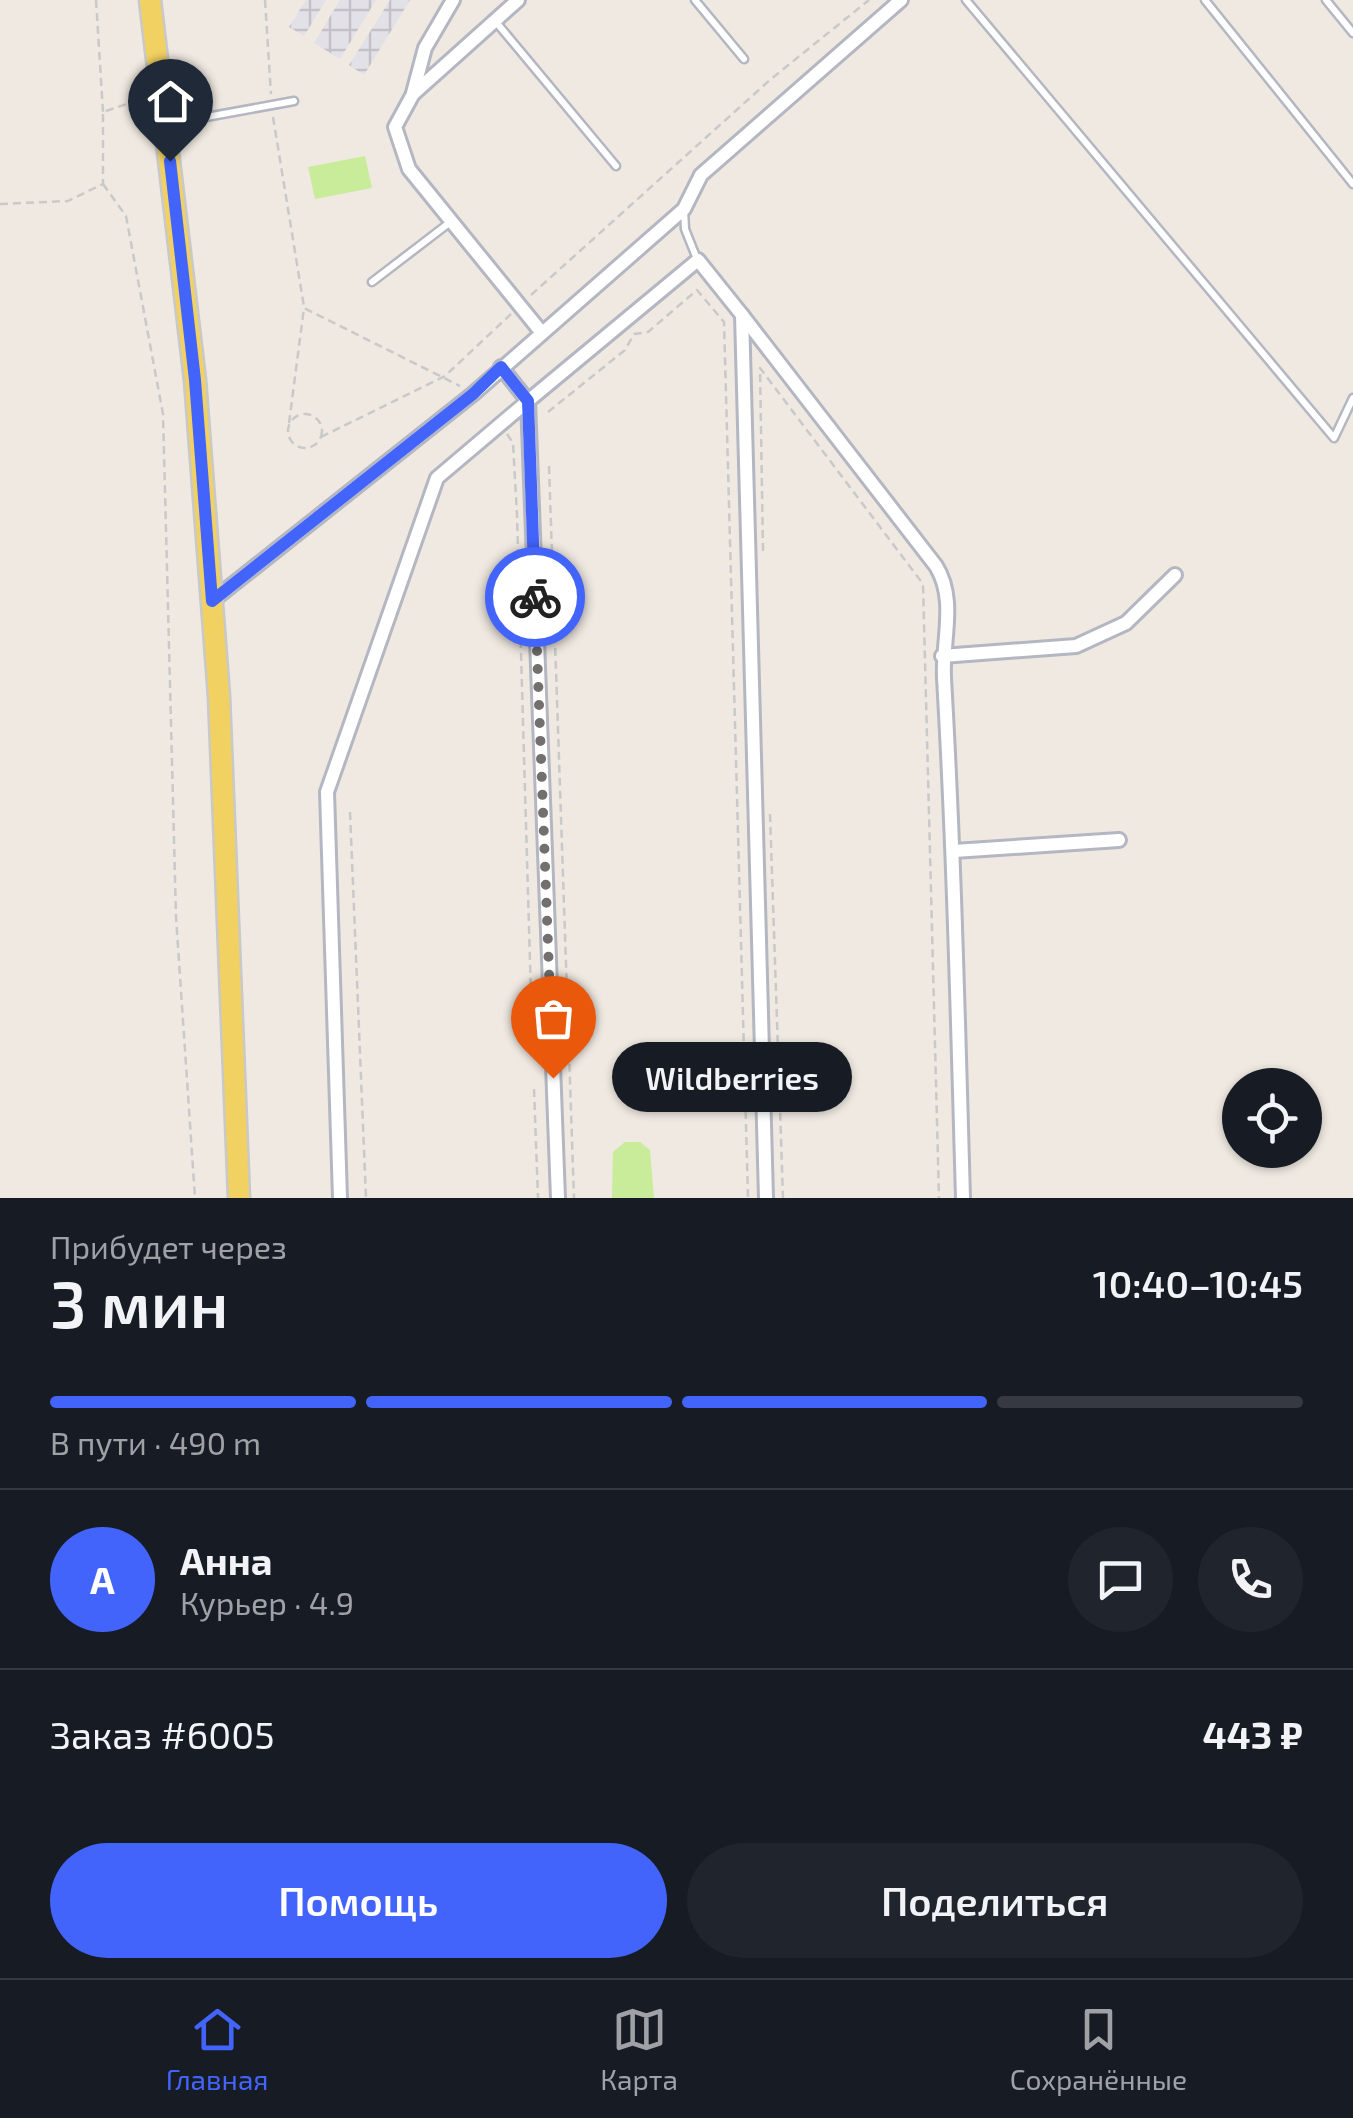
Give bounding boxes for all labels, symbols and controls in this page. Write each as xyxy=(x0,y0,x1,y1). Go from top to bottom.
pin xyxy=(128,59,213,162)
icon: home xyxy=(143,74,198,129)
courier xyxy=(485,547,585,647)
icon: bike xyxy=(508,570,563,625)
pin xyxy=(511,976,596,1079)
icon: bag xyxy=(526,991,581,1046)
callout: Wildberries xyxy=(613,1043,853,1113)
text: Wildberries xyxy=(645,1058,819,1096)
map controls xyxy=(1222,1068,1322,1168)
button: locate xyxy=(1222,1068,1322,1168)
text: Прибудет через xyxy=(50,1227,287,1265)
text: 10:40–10:45 xyxy=(1093,1260,1303,1306)
text: 3 мин xyxy=(50,1263,228,1341)
text: В пути · 490 m xyxy=(50,1423,261,1461)
button: chat xyxy=(1068,1527,1173,1632)
button: phone xyxy=(1198,1527,1303,1632)
text: Анна xyxy=(180,1537,273,1583)
text: А xyxy=(90,1556,115,1602)
text: Курьер · 4.9 xyxy=(180,1583,354,1621)
text: Заказ #6005 xyxy=(50,1711,275,1757)
text: 443 ₽ xyxy=(1202,1711,1303,1757)
button: Помощь xyxy=(50,1843,667,1958)
button: Поделиться xyxy=(687,1843,1303,1958)
tab: Главная xyxy=(166,2002,269,2096)
tab: Карта xyxy=(600,2002,678,2096)
tab: Сохранённые xyxy=(1010,2002,1187,2096)

